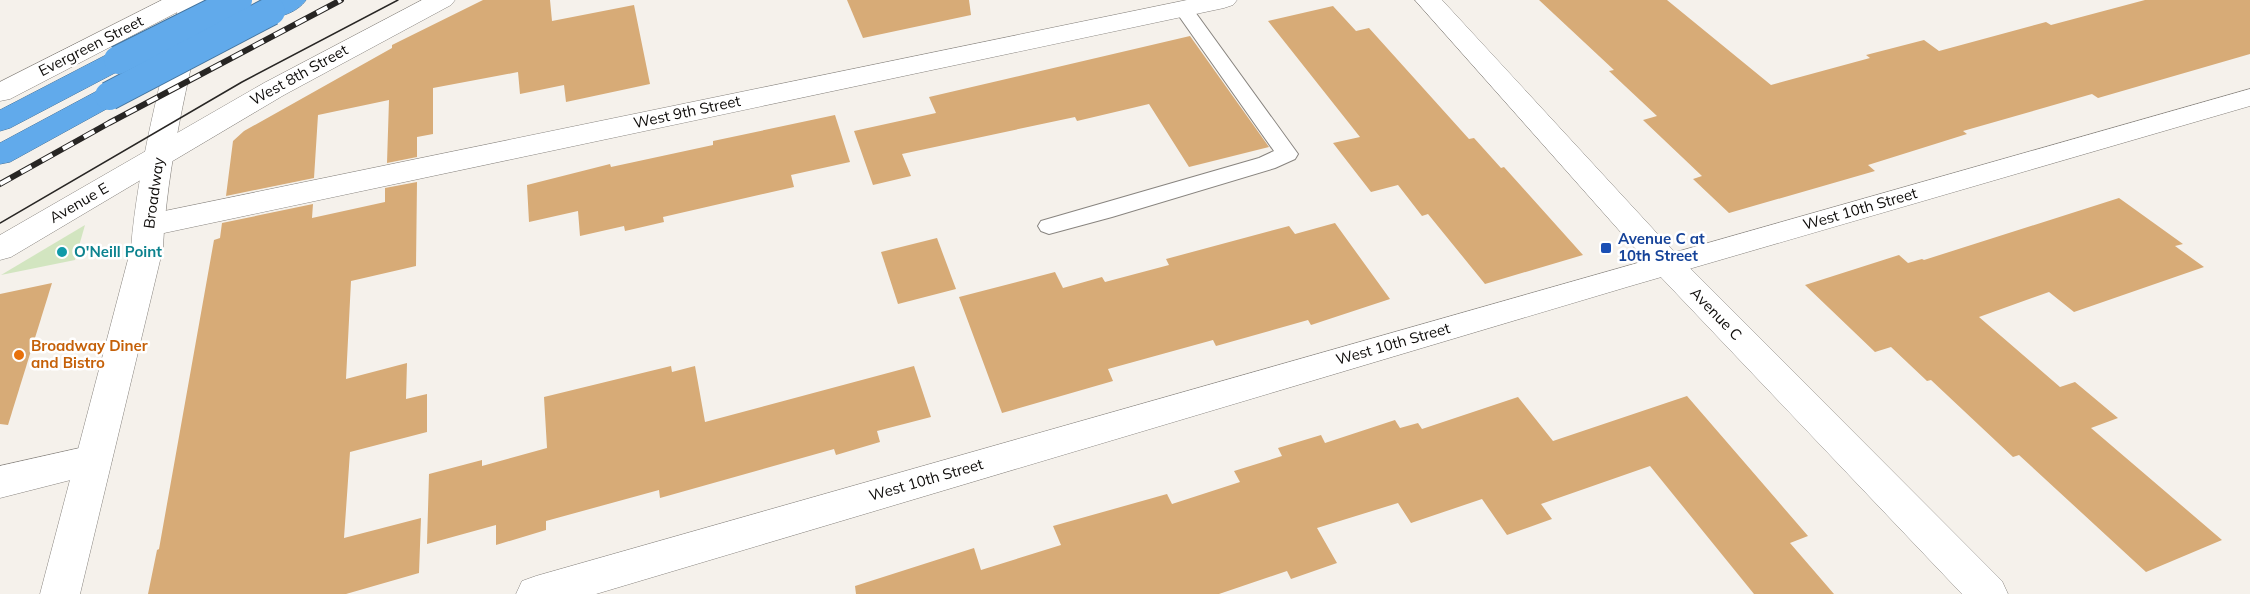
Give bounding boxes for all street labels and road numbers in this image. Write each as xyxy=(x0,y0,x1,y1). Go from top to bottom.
street label: Evergreen Street xyxy=(35,11,146,80)
street label: West 8th Street xyxy=(247,40,351,109)
street label: West 9th Street xyxy=(632,91,742,132)
street label: Broadway xyxy=(139,156,168,230)
street label: Avenue E xyxy=(46,178,112,227)
street label: West 10th Street xyxy=(1801,183,1919,234)
street label: Avenue C xyxy=(1686,283,1746,344)
street label: West 10th Street xyxy=(1334,318,1452,369)
street label: West 10th Street xyxy=(867,454,985,505)

